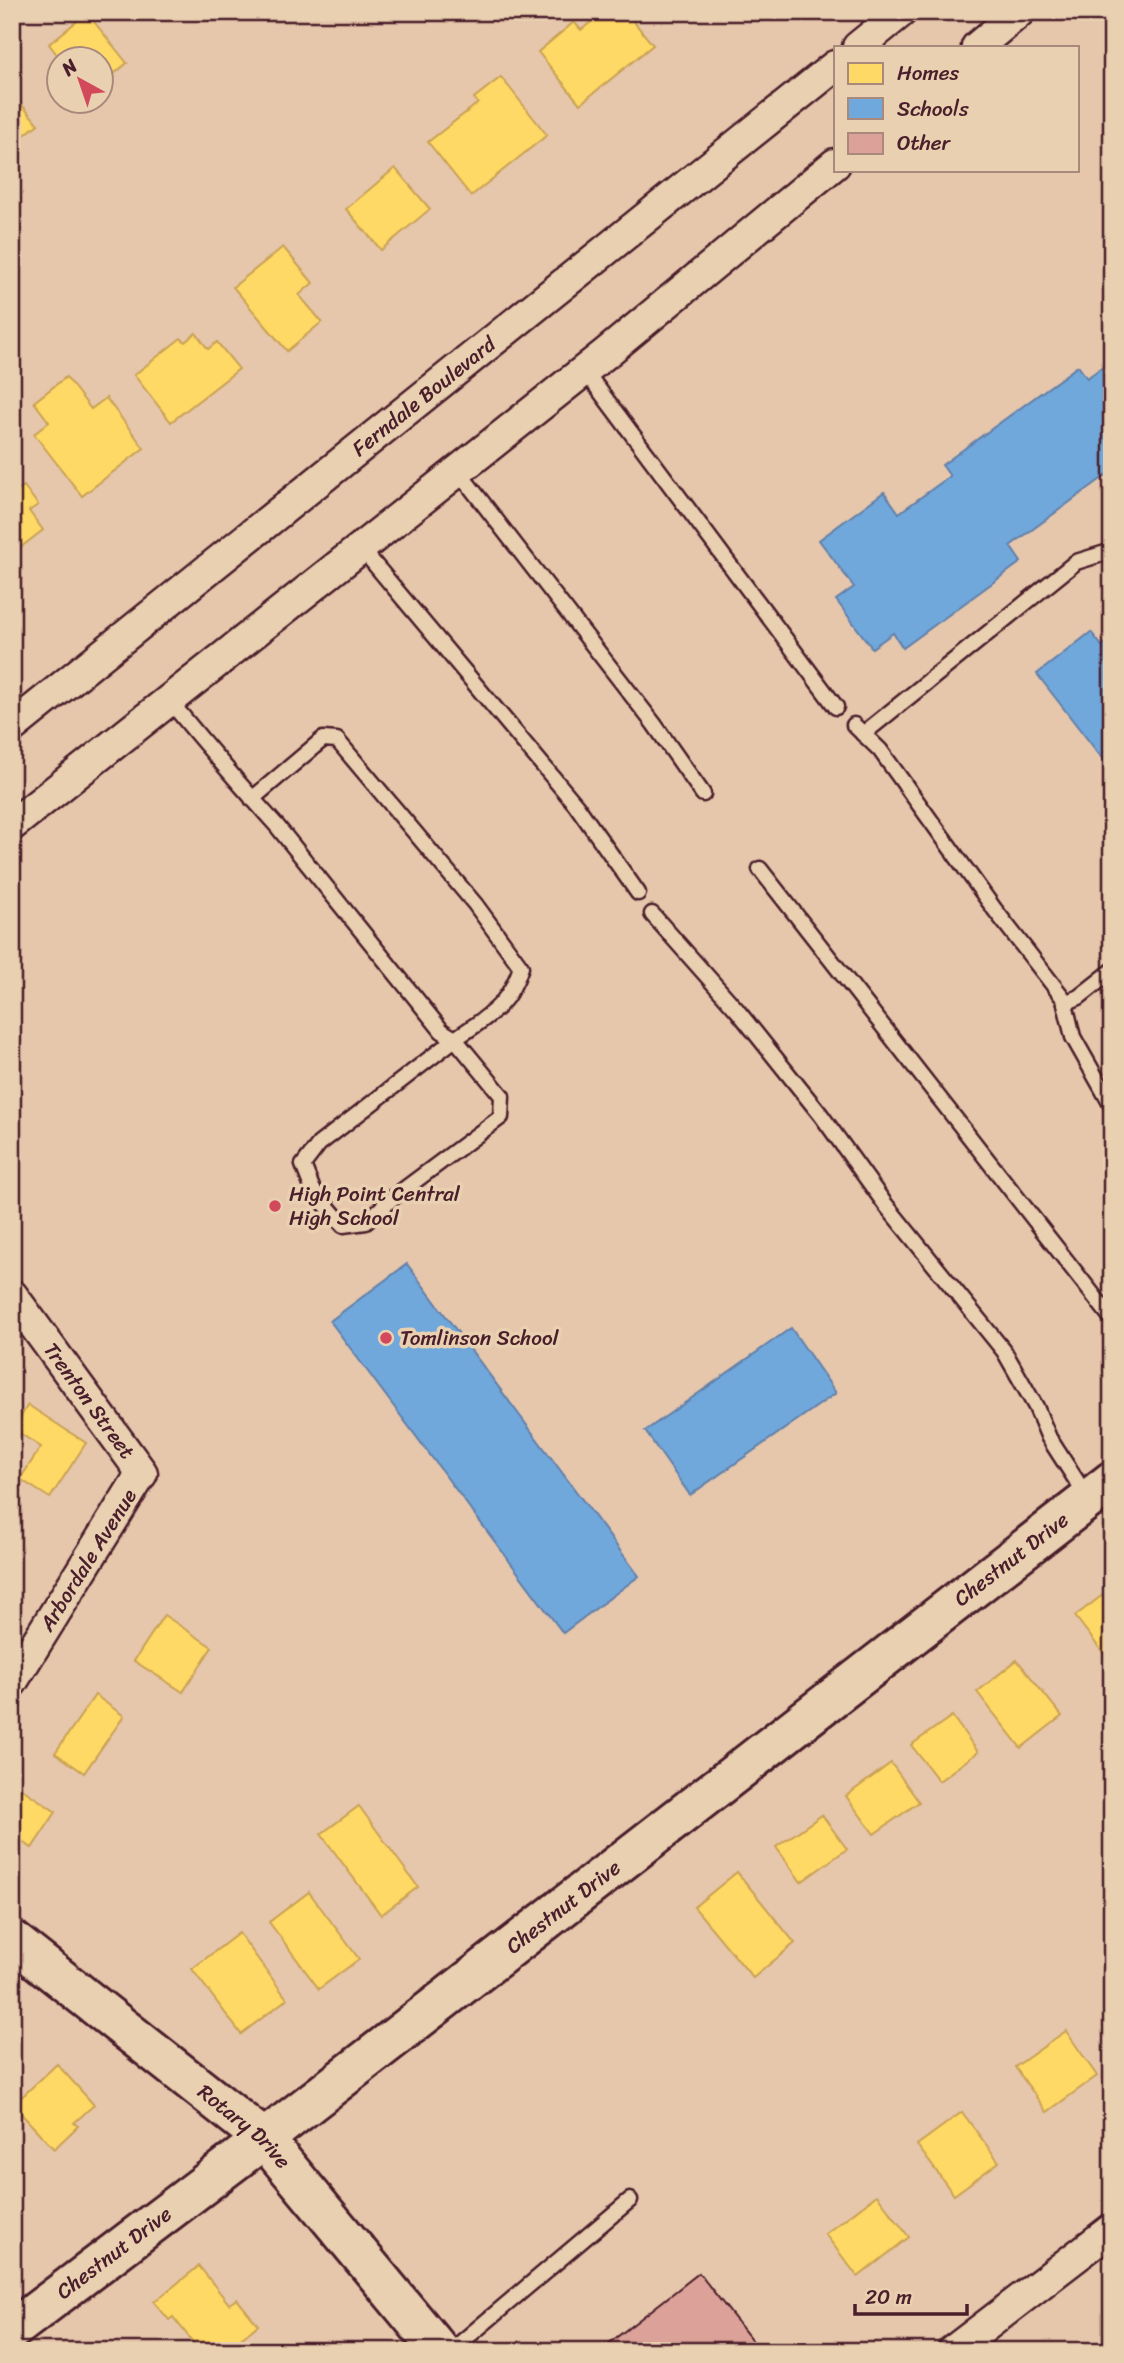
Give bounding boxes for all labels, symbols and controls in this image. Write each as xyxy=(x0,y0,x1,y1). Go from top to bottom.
north arrow xyxy=(46,46,116,116)
legend xyxy=(834,46,1078,172)
text: N xyxy=(53,50,86,85)
text: Homes xyxy=(897,54,959,92)
text: Schools xyxy=(897,90,969,128)
text: Other xyxy=(897,124,952,162)
street label: Ferndale Boulevard xyxy=(343,325,506,467)
place label: High Point Central High School xyxy=(289,1175,461,1237)
marker: High Point Central High School xyxy=(267,1198,283,1214)
place label: Tomlinson School xyxy=(400,1319,560,1357)
marker: Tomlinson School xyxy=(378,1330,394,1346)
street label: Trenton Street xyxy=(33,1334,145,1468)
street label: Arbordale Avenue xyxy=(28,1481,147,1640)
street label: Chestnut Drive xyxy=(945,1502,1077,1616)
street label: Chestnut Drive xyxy=(497,1849,630,1964)
street label: Rotary Drive xyxy=(189,2074,301,2178)
street label: Chestnut Drive xyxy=(48,2196,181,2309)
scale bar xyxy=(855,2272,967,2316)
text: 20 m xyxy=(865,2278,912,2316)

